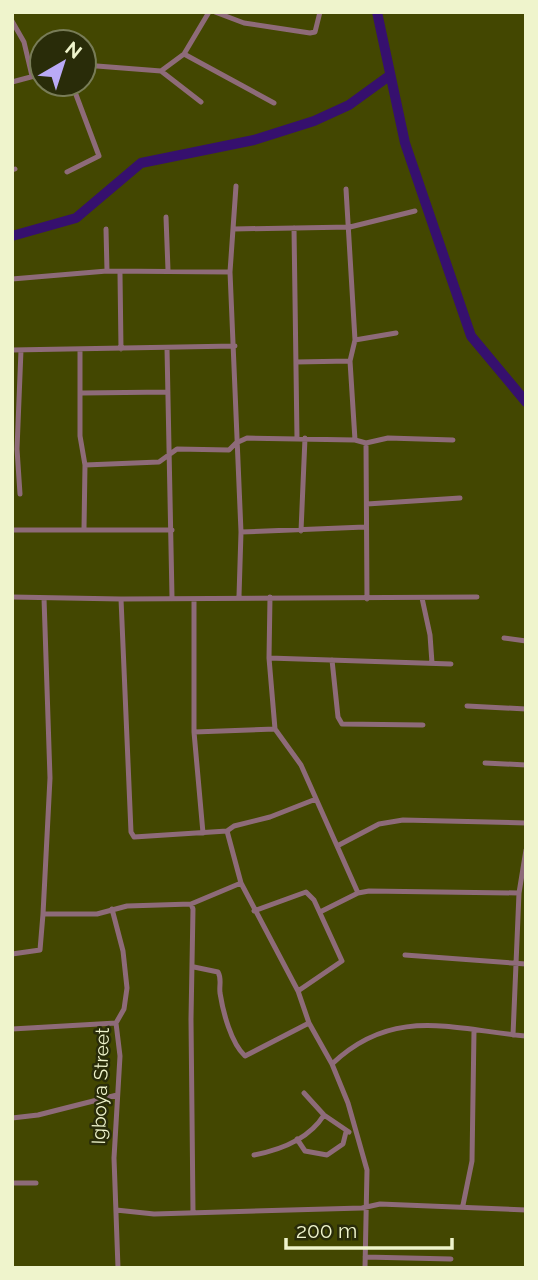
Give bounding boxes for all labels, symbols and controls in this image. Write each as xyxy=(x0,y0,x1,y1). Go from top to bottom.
north arrow xyxy=(28,28,98,98)
text: N xyxy=(61,37,86,63)
street label: Igboya Street xyxy=(87,1027,113,1145)
scale bar xyxy=(286,1206,452,1250)
text: 200 m xyxy=(296,1218,357,1243)

